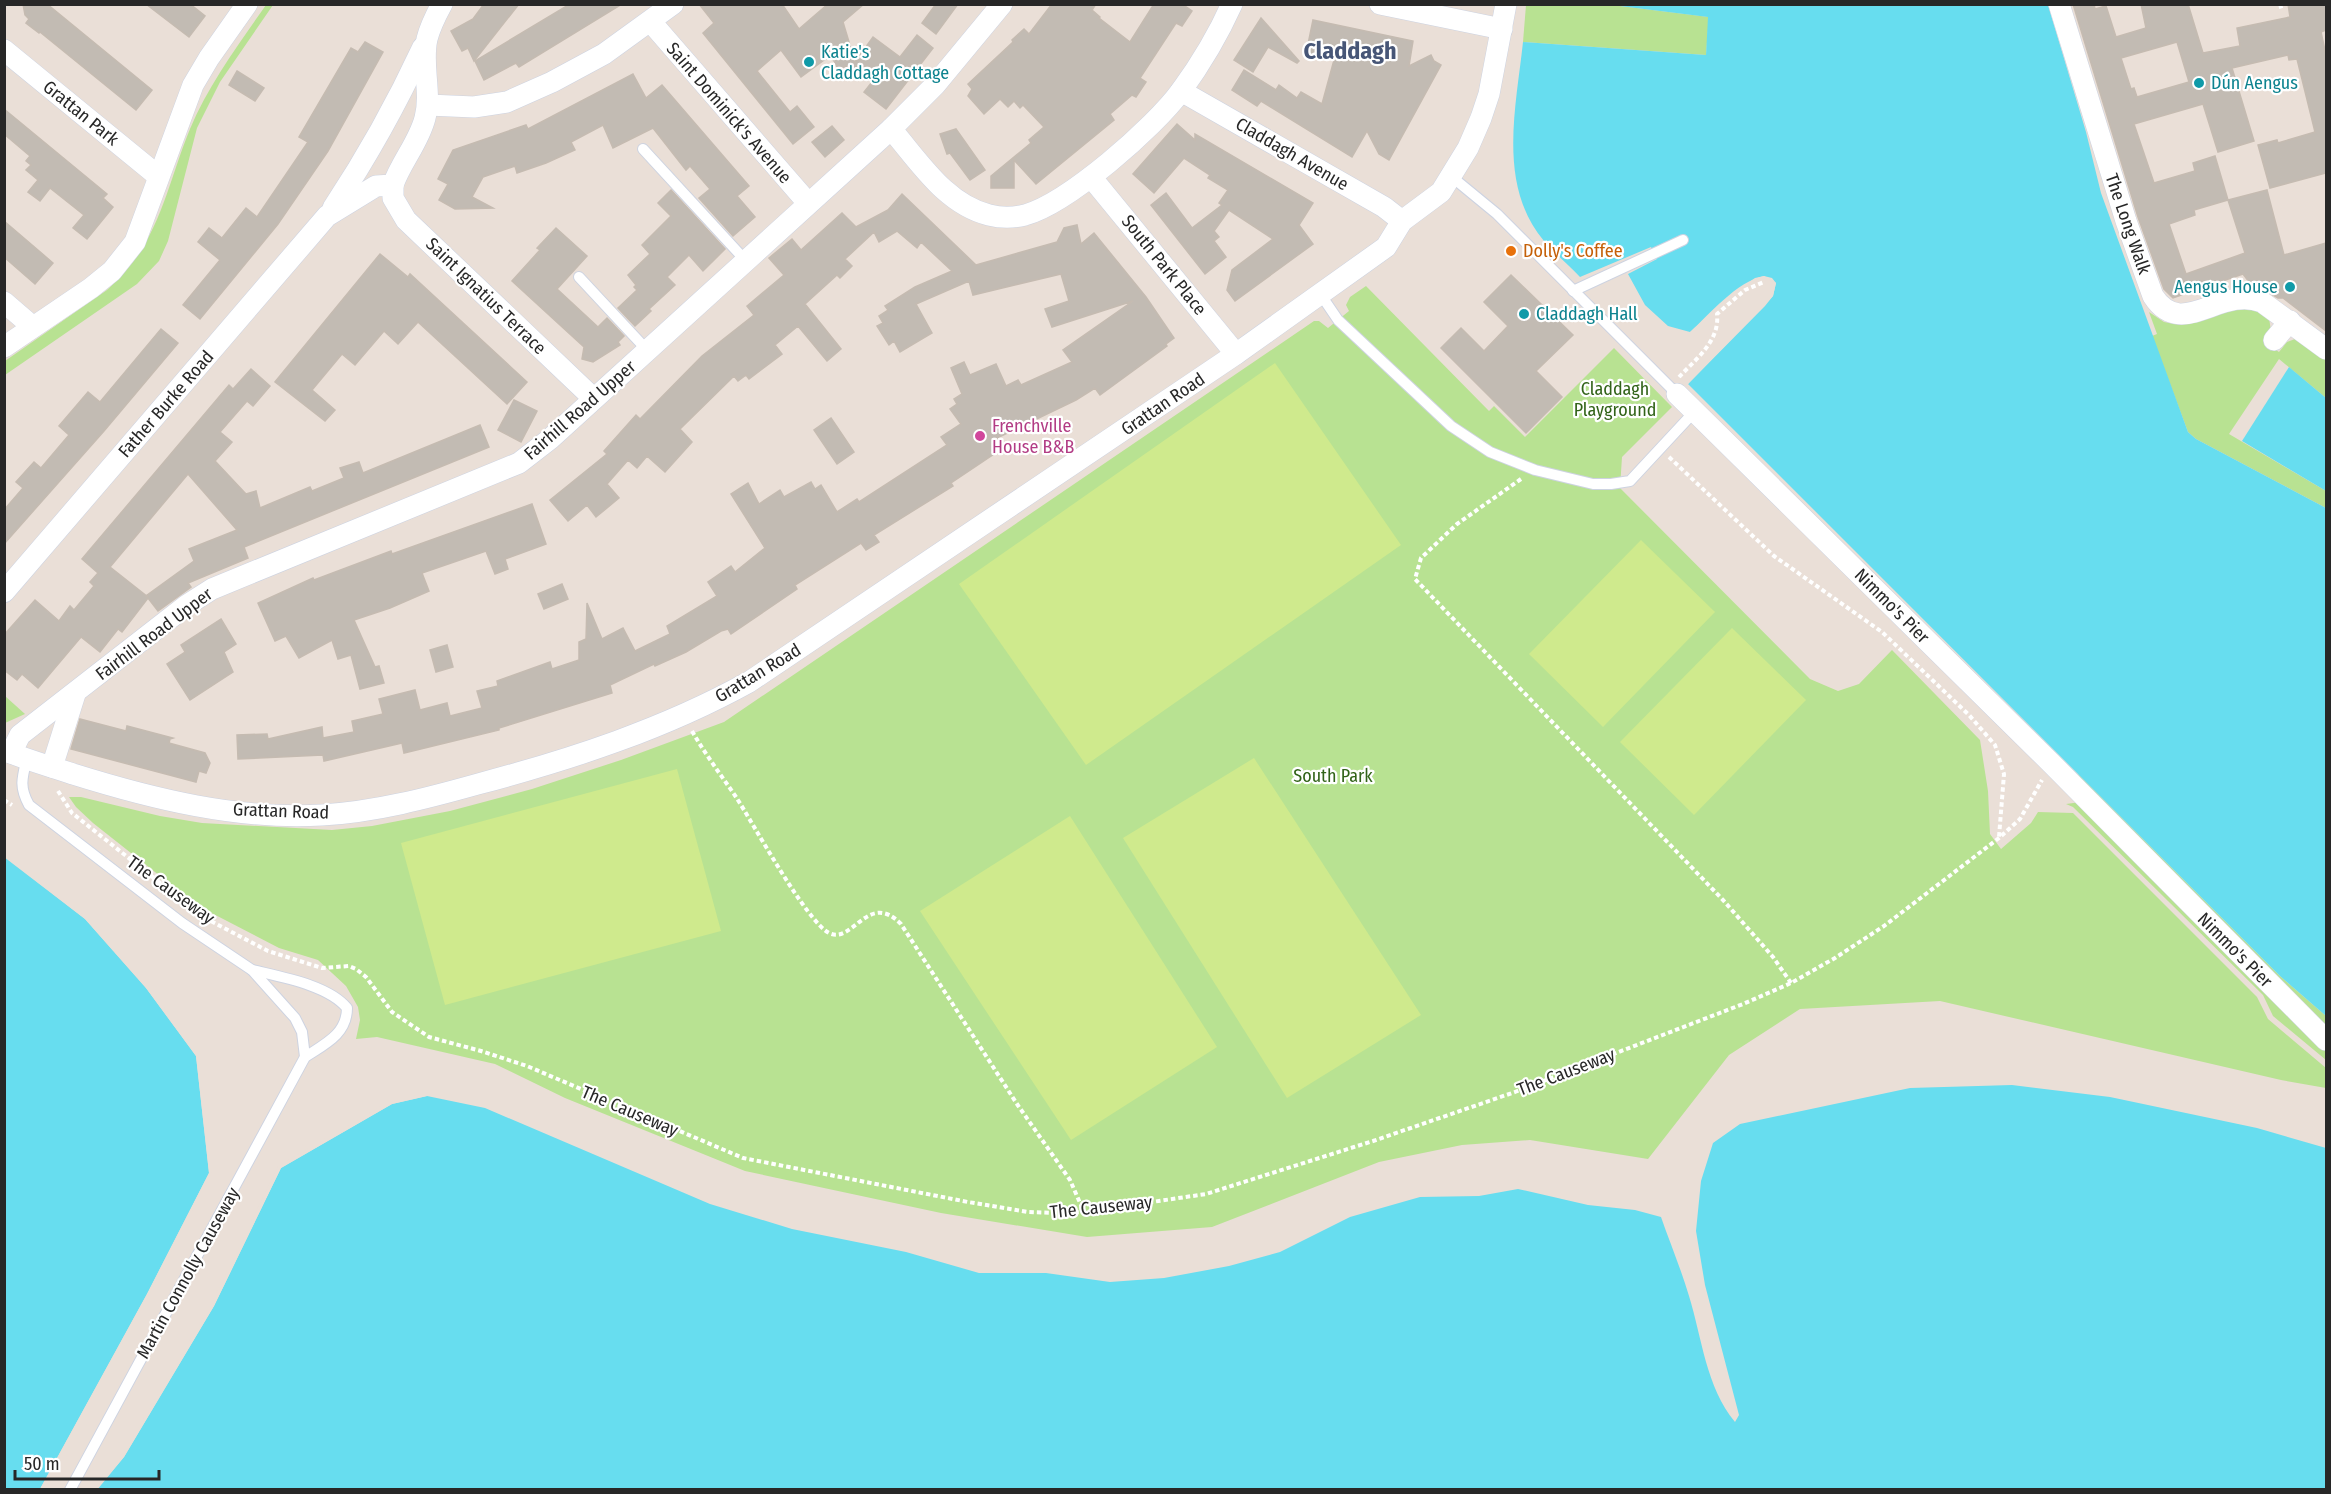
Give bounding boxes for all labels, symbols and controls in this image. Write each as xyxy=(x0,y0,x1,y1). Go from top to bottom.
district label: Claddagh xyxy=(1303,37,1397,65)
street label: Saint Dominick's Avenue xyxy=(662,38,796,188)
place label: Katie's Claddagh Cottage xyxy=(821,41,949,84)
marker: Katie's Claddagh Cottage xyxy=(802,55,816,69)
place label: Dún Aengus xyxy=(2211,72,2298,94)
street label: Grattan Park xyxy=(39,76,124,151)
marker: Dún Aengus xyxy=(2192,76,2206,90)
street label: Claddagh Avenue xyxy=(1232,113,1352,195)
street label: The Long Walk xyxy=(2101,171,2156,278)
street label: South Park Place xyxy=(1117,210,1211,320)
street label: Saint Ignatius Terrace xyxy=(421,233,551,359)
place label: Dolly's Coffee xyxy=(1523,240,1623,262)
marker: Dolly's Coffee xyxy=(1504,244,1518,258)
place label: Aengus House xyxy=(2174,276,2278,298)
marker: Aengus House xyxy=(2283,280,2297,294)
place label: Claddagh Hall xyxy=(1536,303,1638,325)
marker: Claddagh Hall xyxy=(1517,307,1531,321)
street label: Father Burke Road xyxy=(114,346,218,462)
street label: Fairhill Road Upper xyxy=(520,355,641,464)
street label: Grattan Road xyxy=(1117,368,1209,440)
park label: Claddagh Playground xyxy=(1574,378,1656,421)
place label: Frenchville House B&B xyxy=(992,415,1074,458)
marker: Frenchville House B&B xyxy=(973,429,987,443)
street label: Nimmo's Pier xyxy=(1850,564,1935,649)
street label: Fairhill Road Upper xyxy=(91,582,217,685)
street label: Grattan Road xyxy=(711,639,805,707)
park label: South Park xyxy=(1293,765,1373,787)
street label: Grattan Road xyxy=(232,798,330,824)
street label: The Causeway xyxy=(123,851,219,929)
street label: Nimmo's Pier xyxy=(2193,908,2278,993)
street label: The Causeway xyxy=(1514,1043,1618,1101)
street label: The Causeway xyxy=(578,1081,682,1141)
street label: Martin Connolly Causeway xyxy=(132,1184,244,1362)
street label: The Causeway xyxy=(1049,1191,1153,1223)
scale bar xyxy=(15,1443,159,1481)
text: 50 m xyxy=(24,1453,60,1475)

